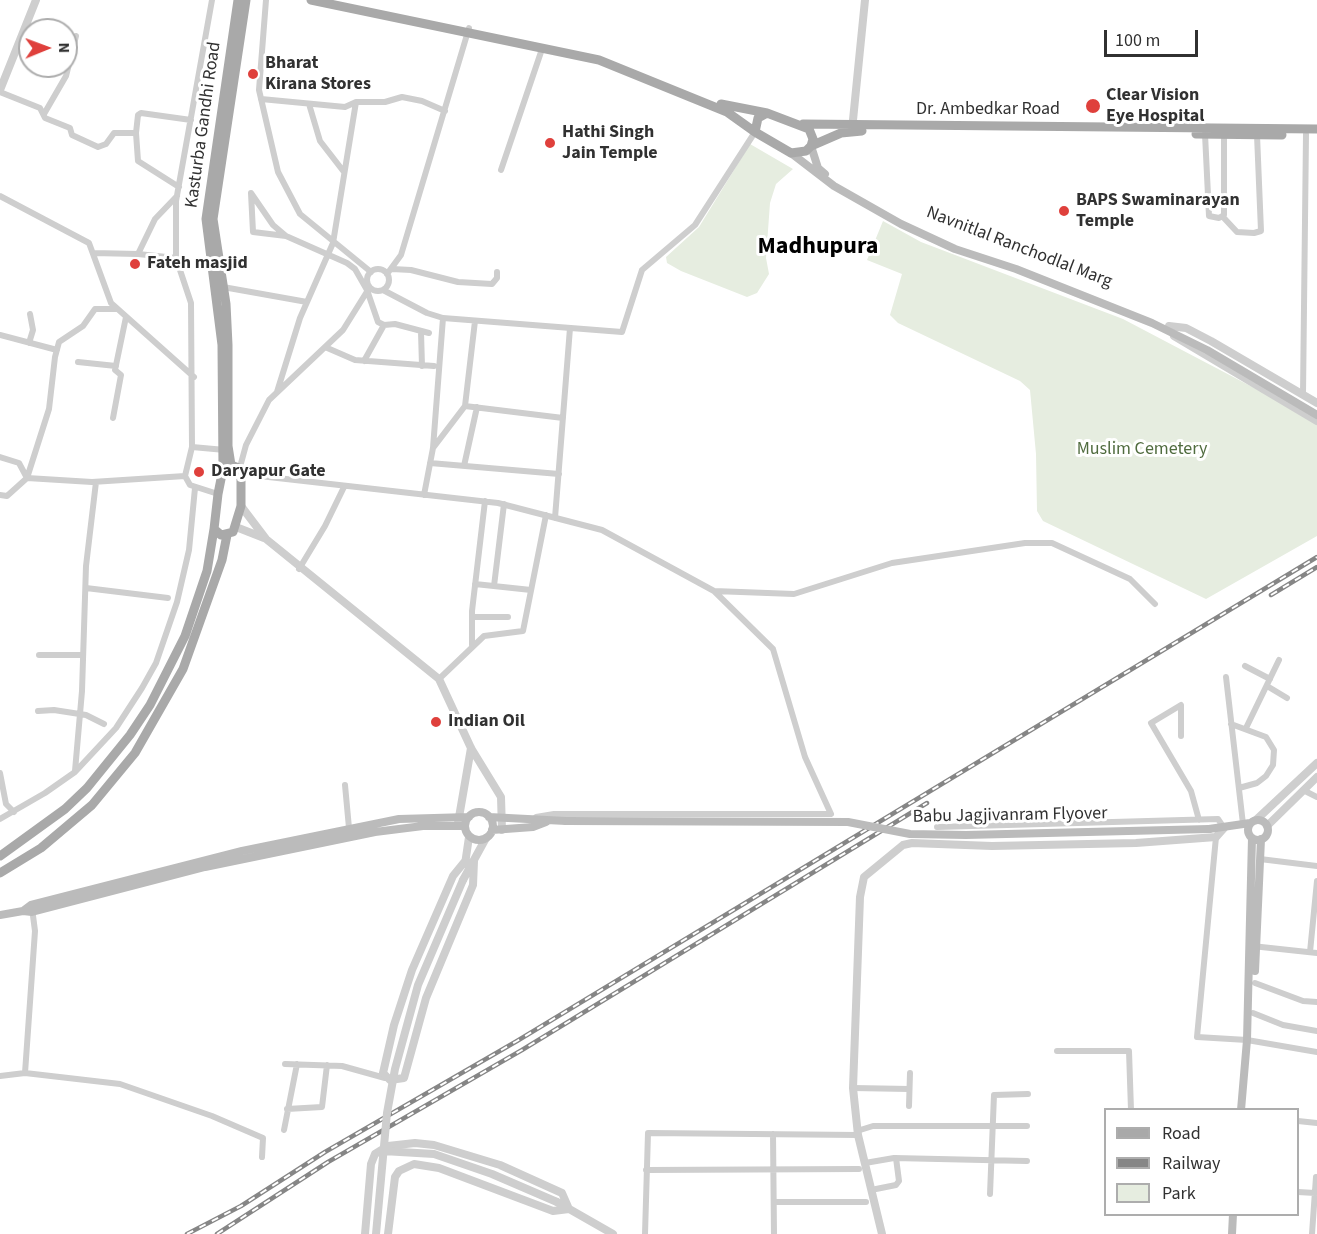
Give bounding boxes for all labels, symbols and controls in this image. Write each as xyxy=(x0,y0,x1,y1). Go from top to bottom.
north arrow xyxy=(18,18,78,78)
scale bar xyxy=(1107,18,1202,56)
text: 100 m xyxy=(1115,28,1160,53)
street label: Kasturba Gandhi Road xyxy=(182,40,226,210)
text: N xyxy=(53,42,75,53)
place label: Bharat Kirana Stores xyxy=(265,53,371,96)
marker: Bharat Kirana Stores xyxy=(246,67,260,81)
place label: Clear Vision Eye Hospital xyxy=(1106,85,1204,128)
marker: Clear Vision Eye Hospital xyxy=(1084,97,1102,115)
street label: Dr. Ambedkar Road xyxy=(916,99,1060,121)
place label: Hathi Singh Jain Temple xyxy=(562,122,658,164)
marker: Hathi Singh Jain Temple xyxy=(543,136,557,150)
place label: BAPS Swaminarayan Temple xyxy=(1076,190,1240,232)
street label: Navnitlal Ranchodlal Marg xyxy=(923,203,1115,293)
marker: BAPS Swaminarayan Temple xyxy=(1057,204,1071,218)
district label: Madhupura xyxy=(758,234,878,262)
place label: Fateh masjid xyxy=(147,253,248,275)
marker: Fateh masjid xyxy=(128,257,142,271)
park label: Muslim Cemetery xyxy=(1077,439,1207,461)
place label: Daryapur Gate xyxy=(211,461,326,483)
marker: Daryapur Gate xyxy=(192,465,206,479)
place label: Indian Oil xyxy=(448,711,525,733)
marker: Indian Oil xyxy=(429,715,443,729)
street label: Babu Jagjivanram Flyover xyxy=(912,804,1108,828)
legend xyxy=(1104,1108,1299,1216)
text: Road xyxy=(1162,1121,1201,1146)
text: Railway xyxy=(1162,1151,1221,1176)
text: Park xyxy=(1162,1181,1196,1206)

